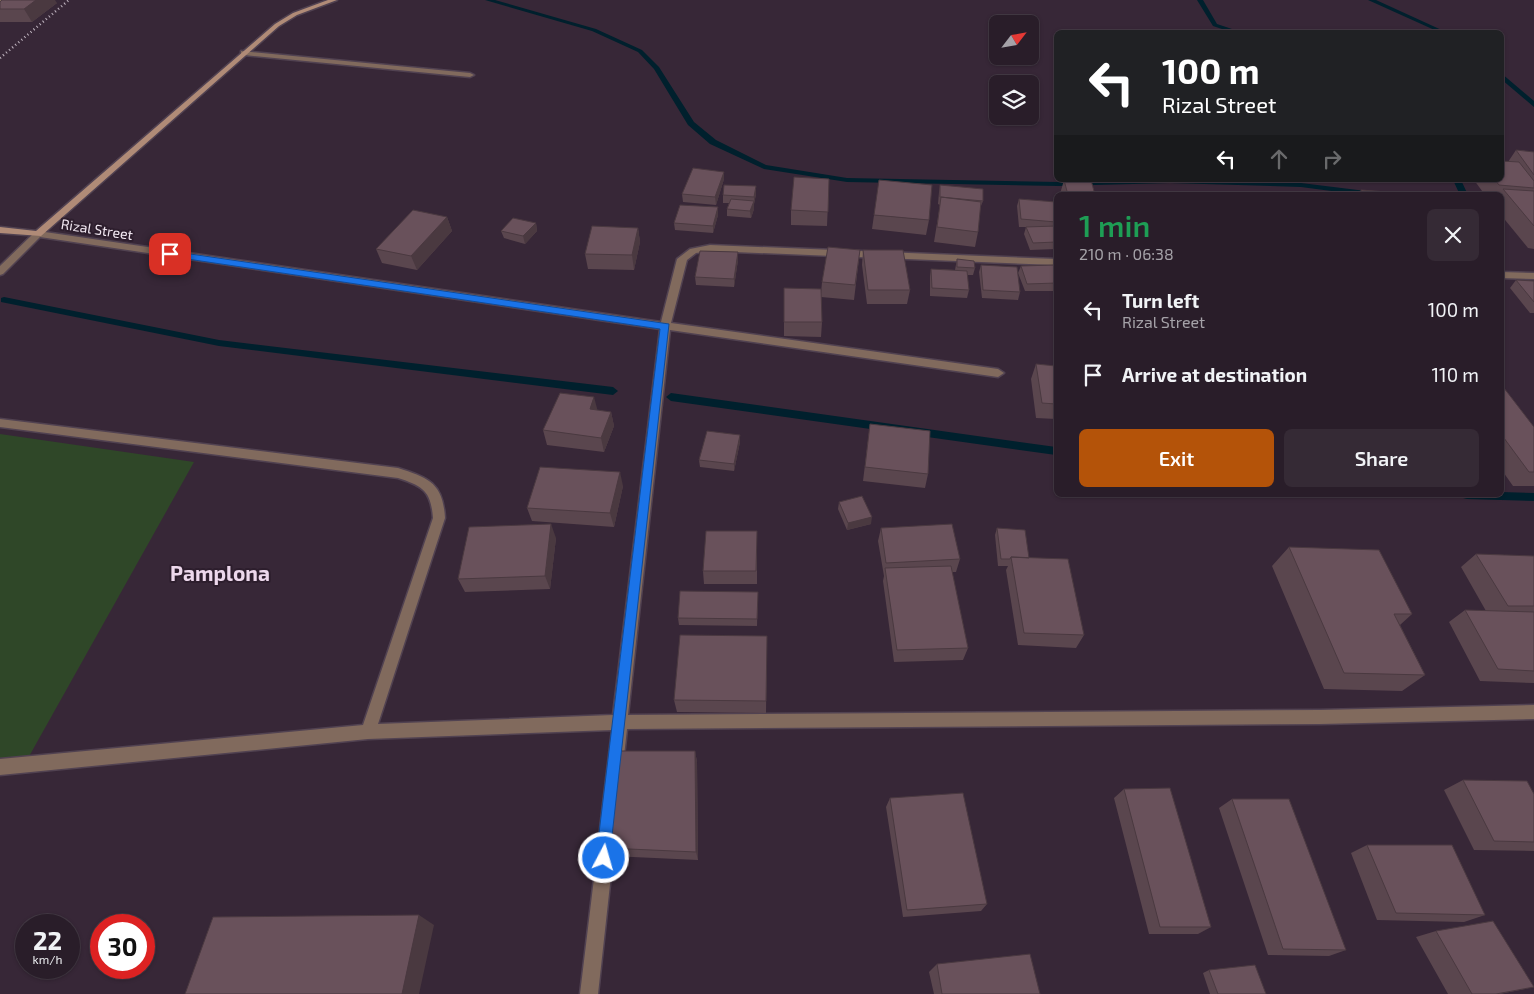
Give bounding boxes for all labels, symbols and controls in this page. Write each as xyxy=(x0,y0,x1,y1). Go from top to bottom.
north arrow xyxy=(989,15,1039,65)
map controls xyxy=(989,15,1039,125)
text: 100 m xyxy=(1162,49,1260,91)
icon: left xyxy=(1079,50,1144,115)
button: layers xyxy=(989,75,1039,125)
text: Rizal Street xyxy=(1162,91,1276,117)
icon: left xyxy=(1212,145,1240,173)
icon: ahead xyxy=(1265,145,1293,173)
icon: right xyxy=(1318,145,1346,173)
text: 1 min xyxy=(1079,207,1150,243)
button: close xyxy=(1427,209,1479,261)
street label: Rizal Street xyxy=(60,215,134,243)
pin xyxy=(149,233,191,275)
icon: arrive xyxy=(156,240,184,268)
text: 210 m · 06:38 xyxy=(1079,244,1174,263)
text: Turn left xyxy=(1122,289,1199,312)
icon: left xyxy=(1079,296,1107,324)
text: 100 m xyxy=(1428,298,1479,321)
text: Rizal Street xyxy=(1122,312,1205,331)
icon: arrive xyxy=(1079,361,1107,389)
text: Arrive at destination xyxy=(1122,363,1307,386)
text: 110 m xyxy=(1432,363,1479,386)
button: Exit xyxy=(1079,429,1274,487)
button: Share xyxy=(1284,429,1479,487)
district label: Pamplona xyxy=(170,560,270,585)
position arrow xyxy=(577,831,629,883)
speed limit sign: 30 xyxy=(90,914,155,979)
text: 22 xyxy=(33,925,62,955)
text: km/h xyxy=(33,952,62,966)

